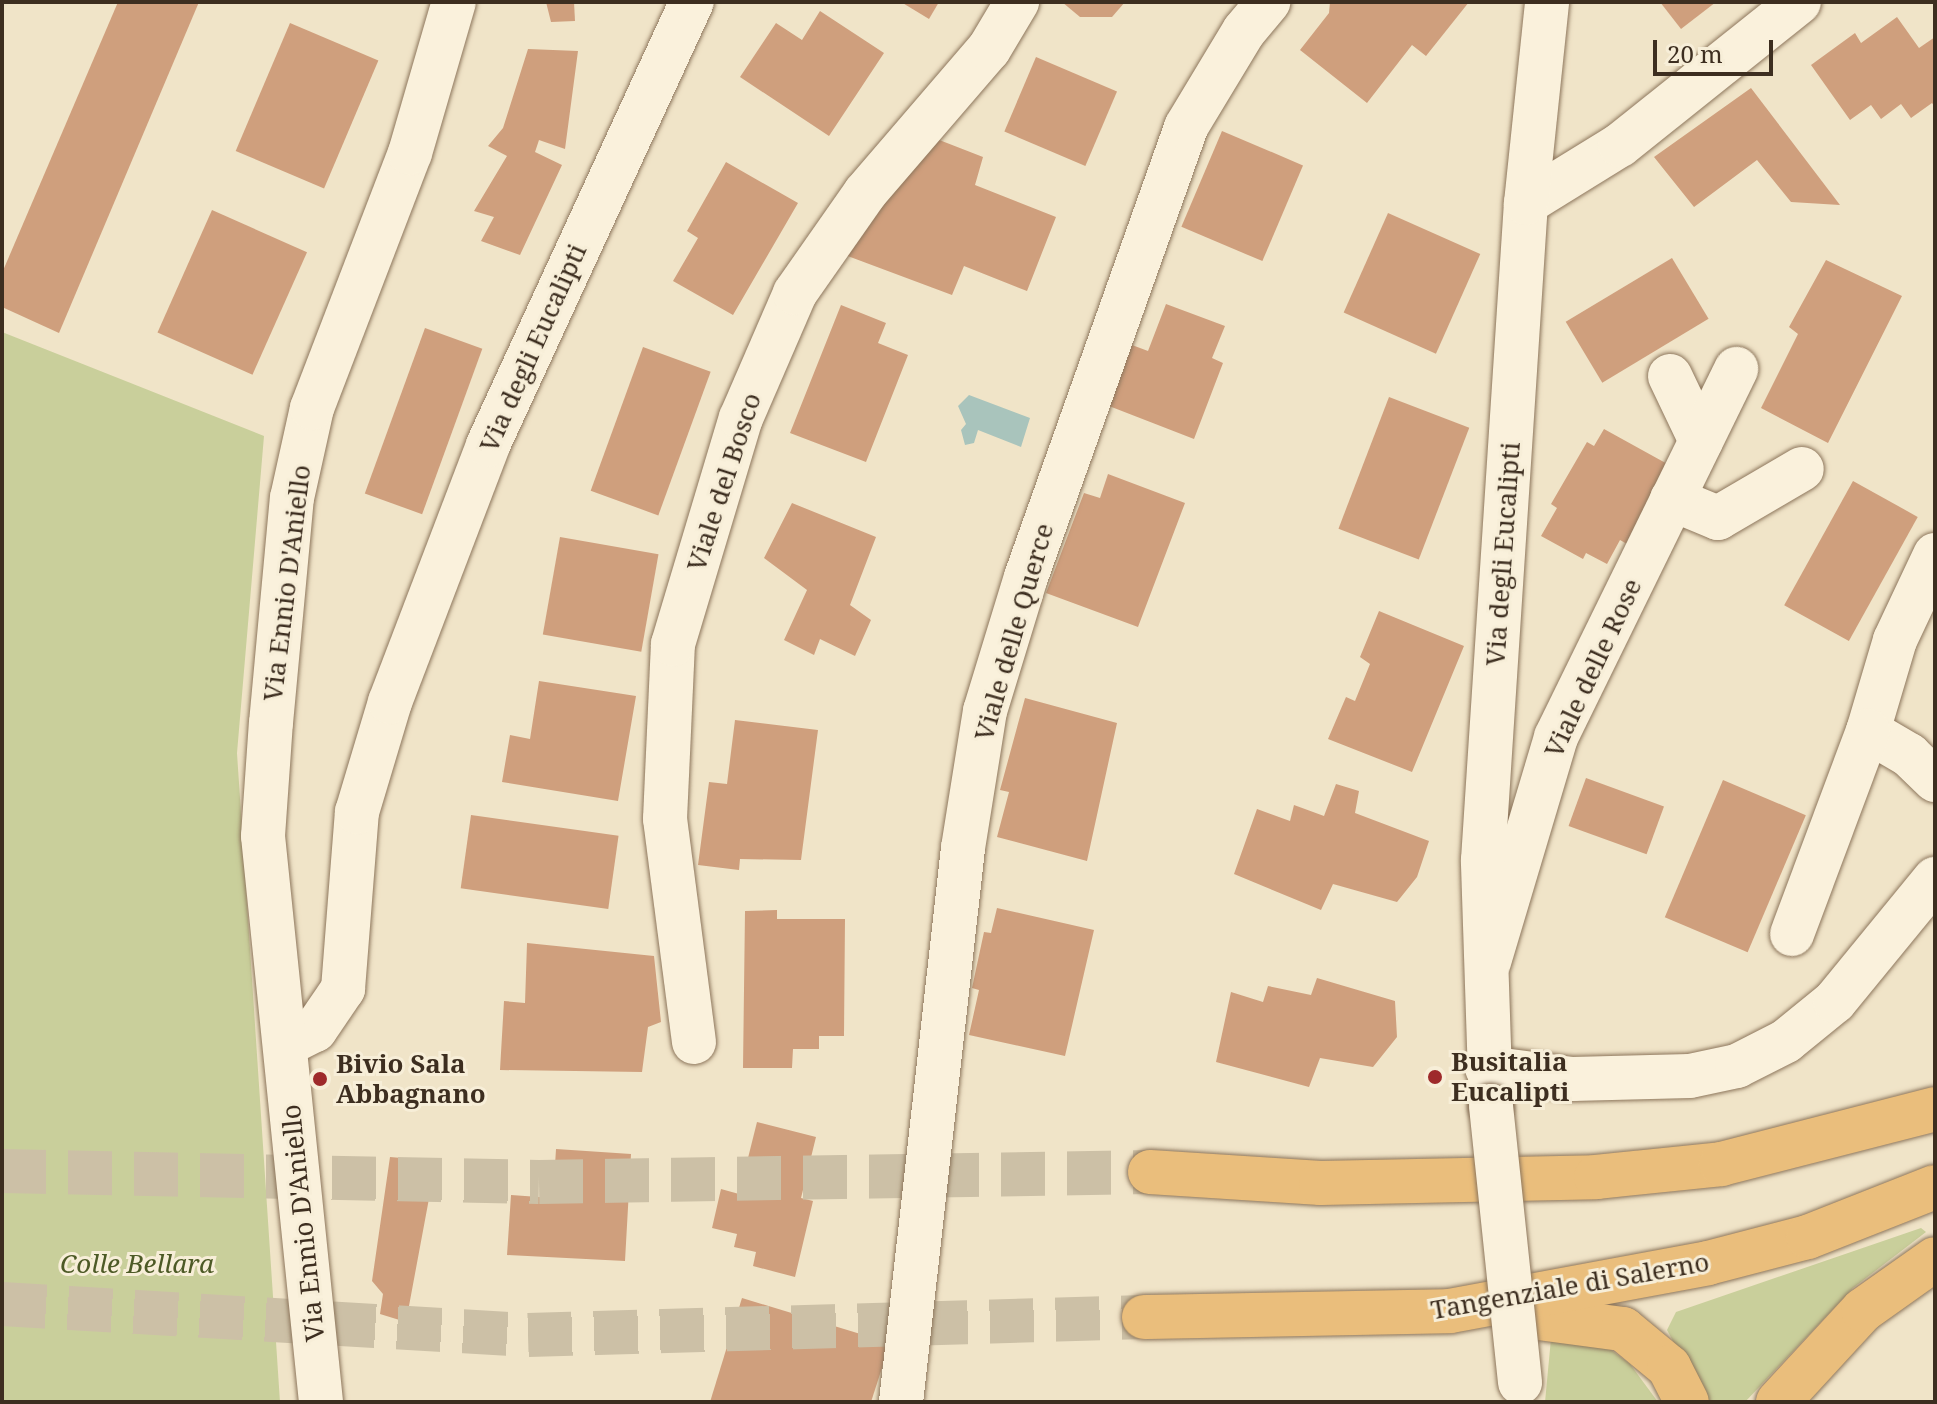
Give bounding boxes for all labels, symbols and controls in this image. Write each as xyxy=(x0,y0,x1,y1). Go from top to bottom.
scale bar xyxy=(1657,24,1777,74)
text: 20 m xyxy=(1667,37,1723,70)
street label: Via degli Eucalipti xyxy=(473,239,593,457)
street label: Viale del Bosco xyxy=(681,389,767,575)
street label: Via degli Eucalipti xyxy=(1480,441,1526,667)
street label: Via Ennio D'Aniello xyxy=(257,463,317,703)
street label: Viale delle Querce xyxy=(968,520,1060,744)
street label: Viale delle Rose xyxy=(1538,574,1648,762)
place label: Busitalia Eucalipti xyxy=(1451,1046,1569,1108)
place label: Bivio Sala Abbagnano xyxy=(336,1048,486,1110)
marker: Busitalia Eucalipti xyxy=(1426,1068,1444,1086)
marker: Bivio Sala Abbagnano xyxy=(311,1070,329,1088)
street label: Via Ennio D'Aniello xyxy=(275,1103,331,1343)
street label: Tangenziale di Salerno xyxy=(1428,1246,1712,1326)
park label: Colle Bellara xyxy=(60,1248,214,1280)

